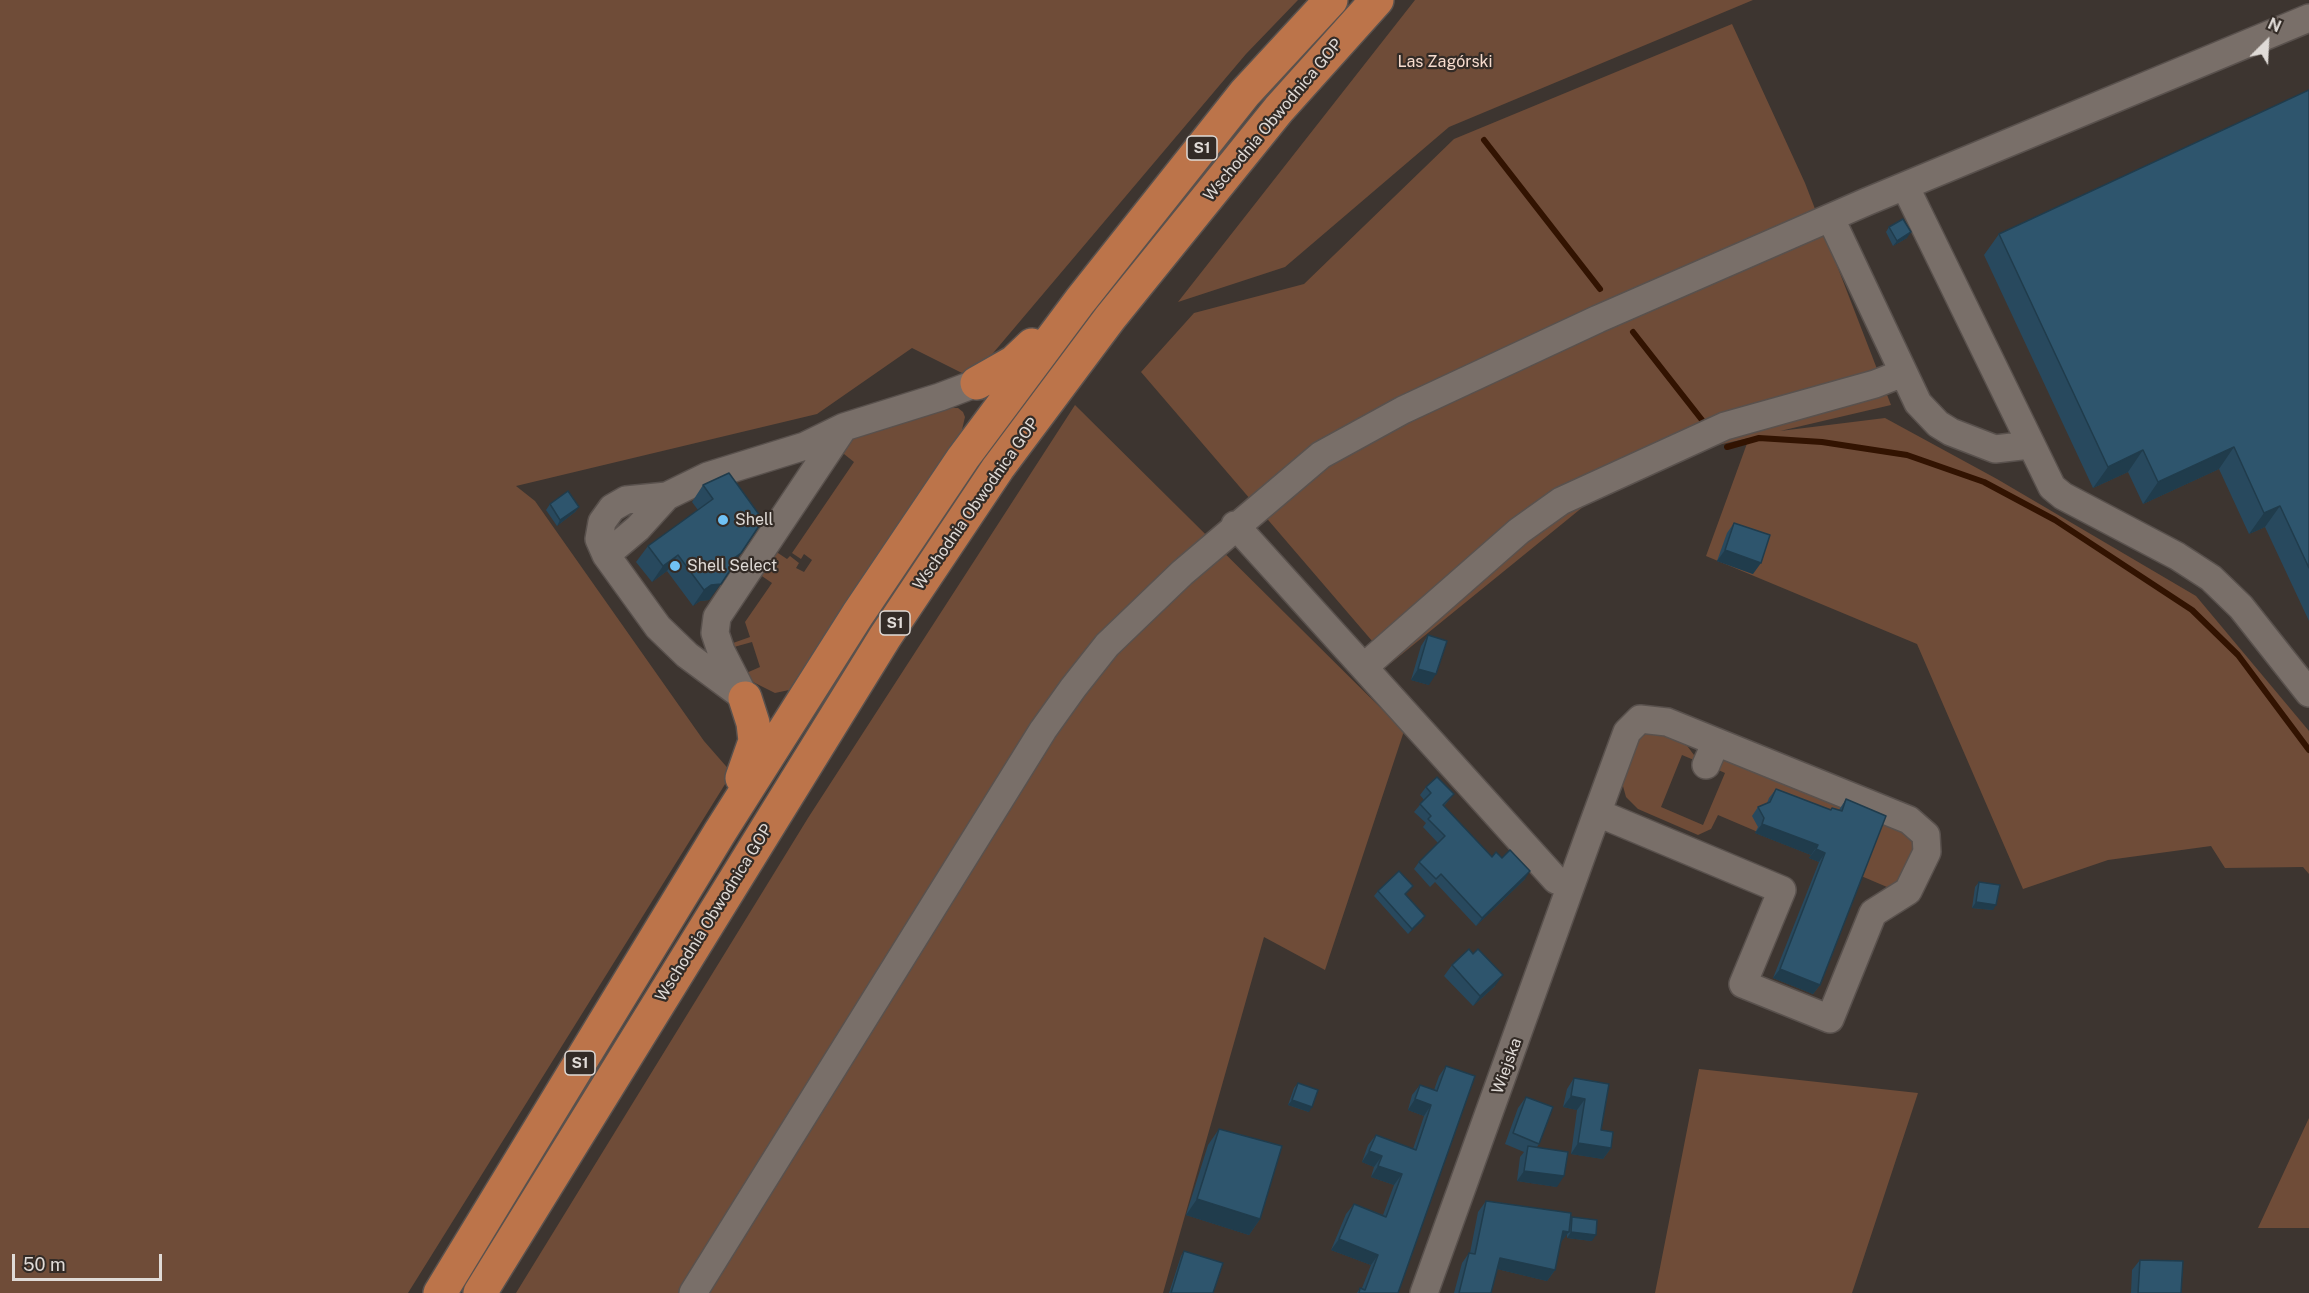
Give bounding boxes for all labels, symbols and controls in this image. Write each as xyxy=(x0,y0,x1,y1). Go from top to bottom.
north arrow xyxy=(2237,12,2297,72)
text: N xyxy=(2265,14,2284,36)
street label: Wschodnia Obwodnica GOP xyxy=(1200,35,1346,205)
park label: Las Zagórski xyxy=(1398,52,1492,72)
road number: S1 xyxy=(1187,136,1217,160)
street label: Wschodnia Obwodnica GOP xyxy=(909,414,1043,594)
place label: Shell xyxy=(735,510,773,530)
marker: Shell xyxy=(716,513,730,527)
place label: Shell Select xyxy=(687,556,777,576)
marker: Shell Select xyxy=(668,559,682,573)
road number: S1 xyxy=(880,611,910,635)
street label: Wschodnia Obwodnica GOP xyxy=(651,821,777,1005)
street label: Wiejska xyxy=(1488,1035,1526,1097)
road number: S1 xyxy=(565,1051,595,1075)
scale bar xyxy=(15,1242,165,1280)
text: 50 m xyxy=(23,1254,66,1275)

